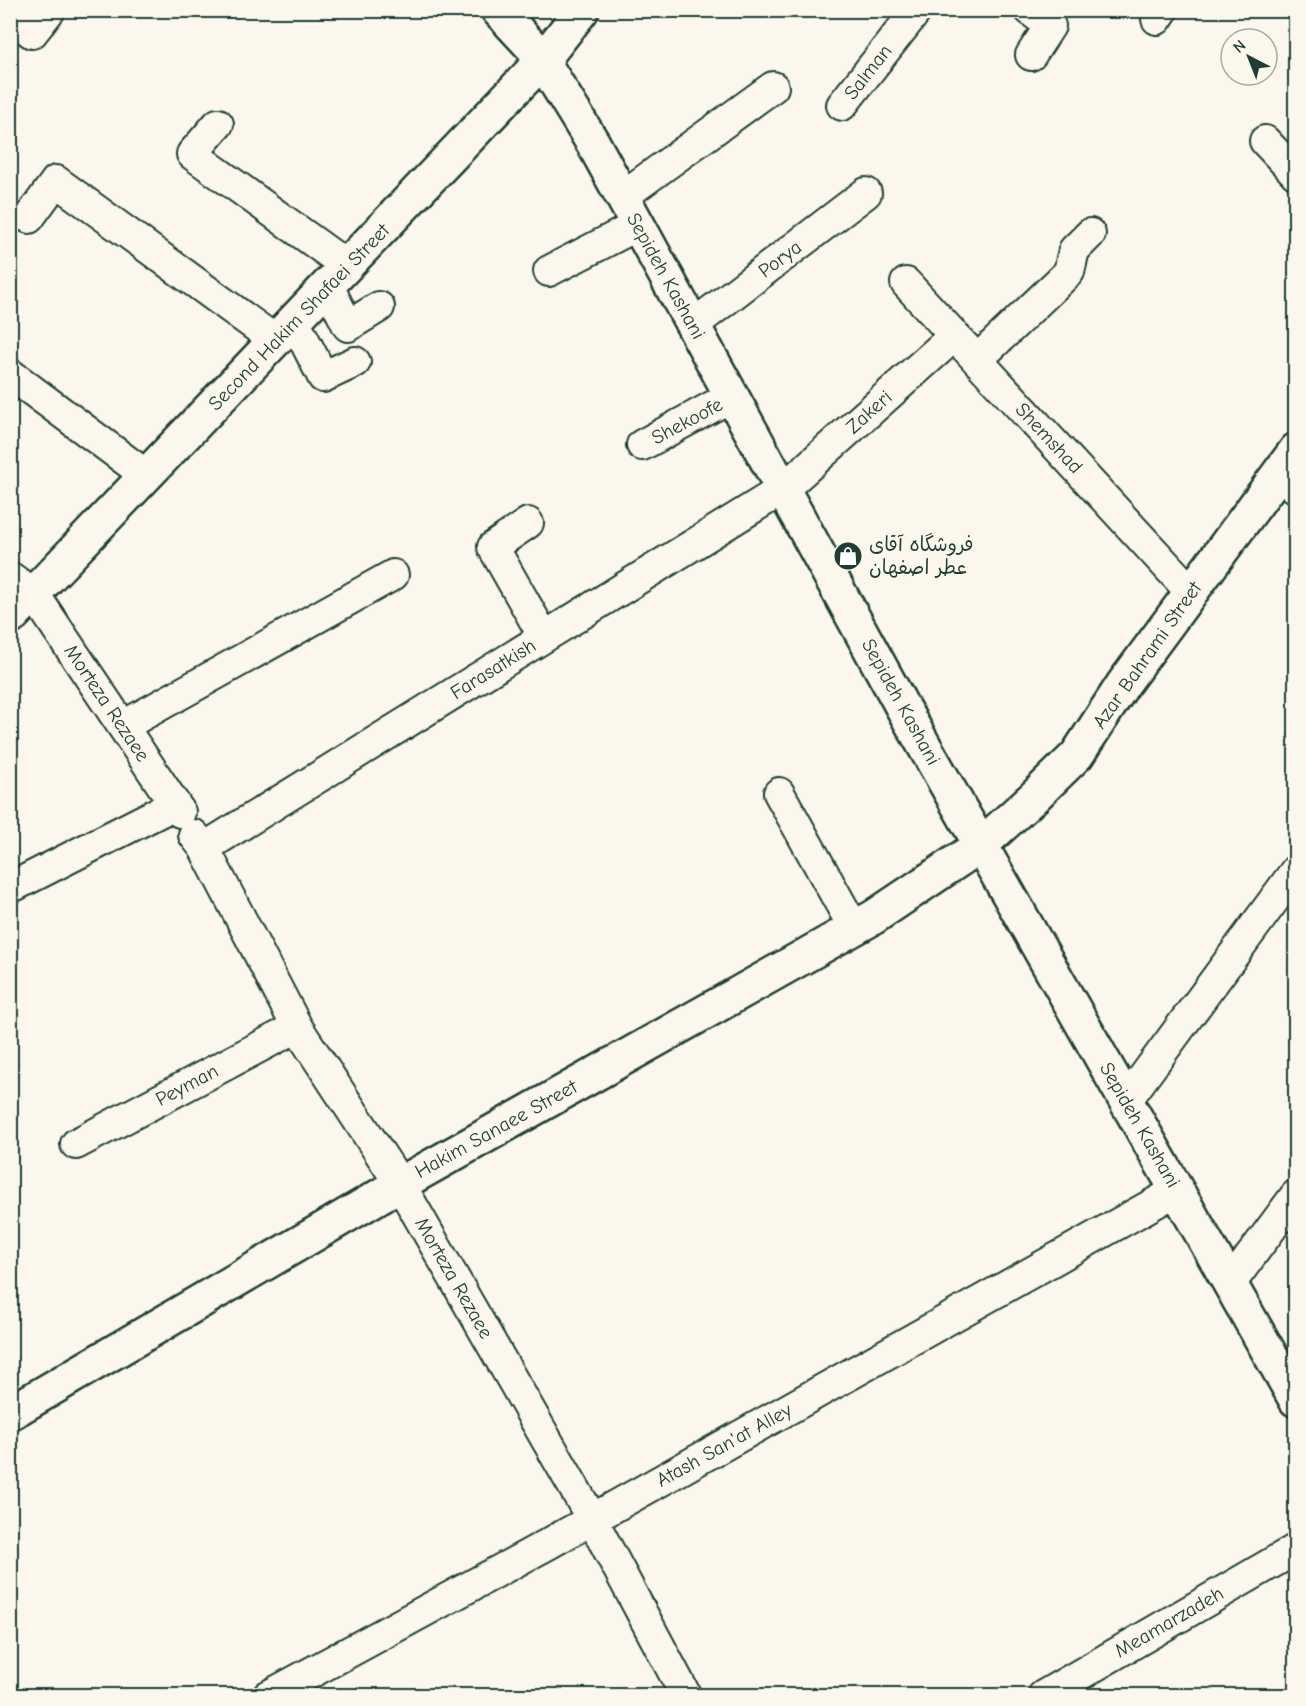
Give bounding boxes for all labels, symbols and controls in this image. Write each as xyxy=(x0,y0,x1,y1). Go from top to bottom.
north arrow xyxy=(1219,27,1279,87)
text: N xyxy=(1230,36,1250,57)
street label: Salman xyxy=(839,40,897,104)
street label: Sepideh Kashani xyxy=(622,209,710,343)
street label: Second Hakim Shafaei Street xyxy=(204,218,395,415)
street label: Porya xyxy=(754,235,806,283)
street label: Zakeri xyxy=(841,385,897,439)
street label: Shekoofe xyxy=(647,393,727,449)
street label: Shemshad xyxy=(1010,398,1088,478)
place label: فروشگاه آقای عطر اصفهان xyxy=(869,533,974,579)
shop icon: فروشگاه آقای عطر اصفهان xyxy=(832,540,864,572)
street label: Azar Bahrami Street xyxy=(1088,576,1207,733)
street label: Farasatkish xyxy=(446,634,540,704)
street label: Sepideh Kashani xyxy=(857,635,945,769)
street label: Morteza Rezaee xyxy=(59,640,155,766)
street label: Sepideh Kashani xyxy=(1095,1058,1185,1192)
street label: Peyman xyxy=(152,1059,222,1111)
street label: Hakim Sanaee Street xyxy=(411,1074,582,1183)
street label: Morteza Rezaee xyxy=(410,1213,498,1343)
street label: Atash San'at Alley xyxy=(652,1398,796,1492)
street label: Meamarzadeh xyxy=(1111,1582,1227,1662)

